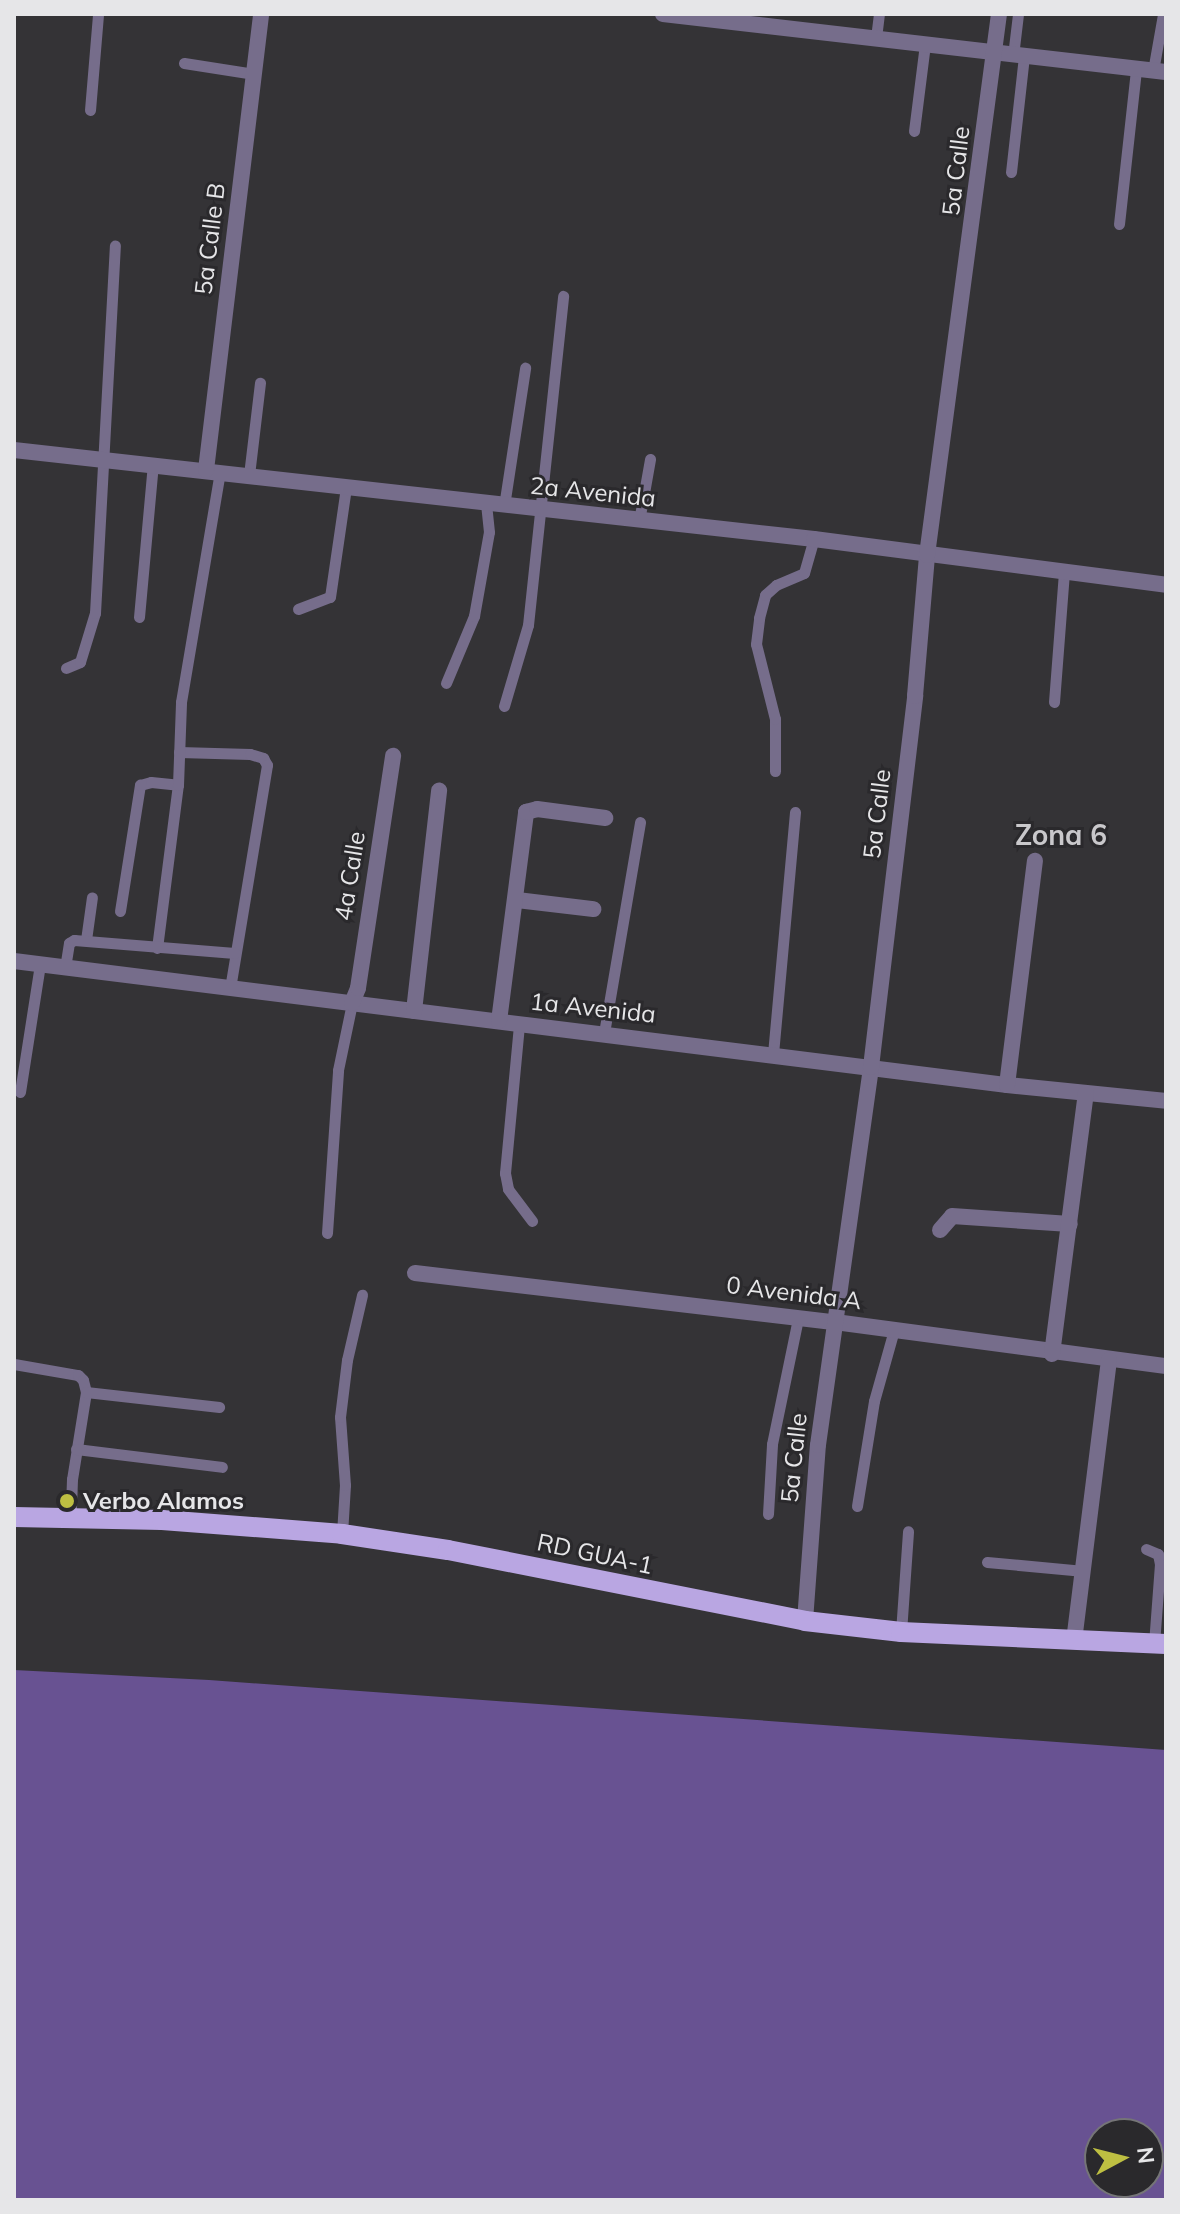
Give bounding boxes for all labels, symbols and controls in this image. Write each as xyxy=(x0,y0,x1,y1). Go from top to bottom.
street label: 5a Calle xyxy=(936,125,976,217)
street label: 5a Calle B xyxy=(189,181,231,297)
street label: 2a Avenida xyxy=(529,471,657,513)
street label: 5a Calle xyxy=(857,768,897,860)
district label: Zona 6 xyxy=(1015,818,1107,852)
street label: 4a Calle xyxy=(329,829,371,923)
street label: 1a Avenida xyxy=(529,987,657,1029)
street label: 0 Avenida A xyxy=(725,1270,863,1316)
street label: 5a Calle xyxy=(775,1412,813,1504)
place label: Verbo Alamos xyxy=(83,1487,244,1515)
marker: Verbo Alamos xyxy=(58,1492,76,1510)
street label: RD GUA-1 xyxy=(534,1528,656,1580)
north arrow xyxy=(1084,2118,1164,2198)
text: N xyxy=(1131,2145,1161,2165)

